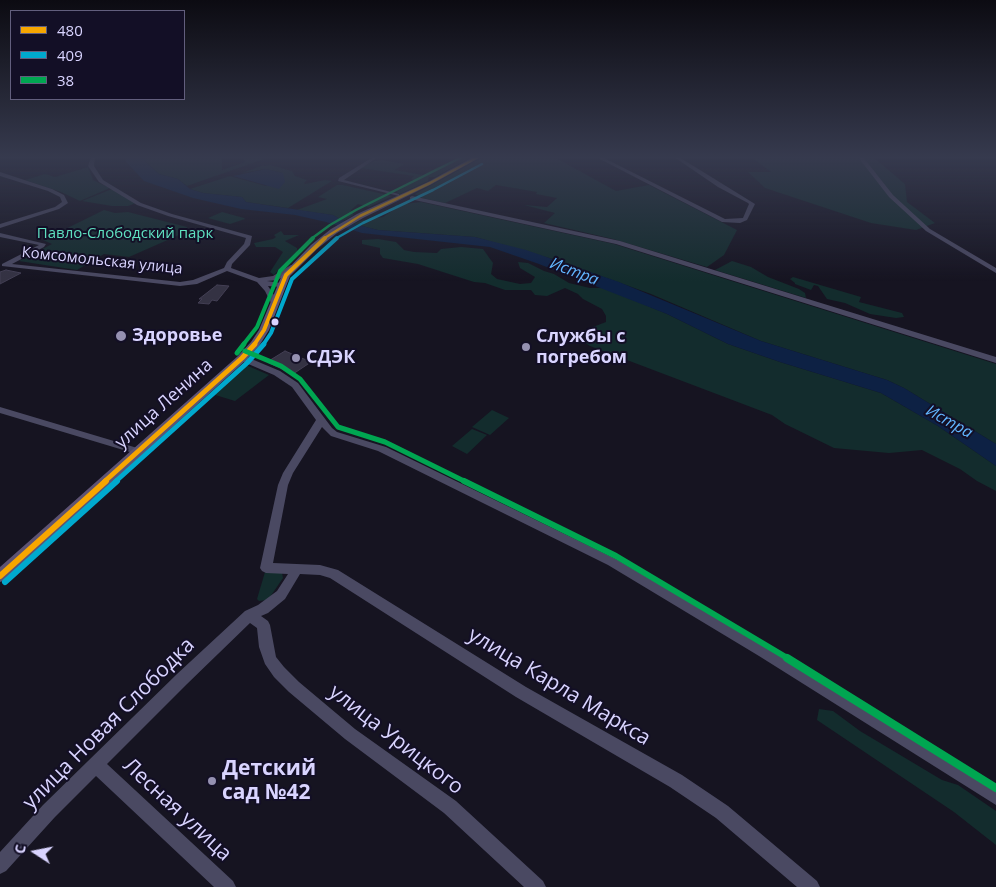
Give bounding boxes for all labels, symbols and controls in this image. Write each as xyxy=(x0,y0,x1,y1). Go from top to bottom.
legend xyxy=(10,10,185,100)
text: 480 xyxy=(57,20,83,40)
text: 409 xyxy=(57,45,83,65)
text: 38 xyxy=(57,70,74,90)
park label: Павло-Слободский парк xyxy=(37,225,213,243)
street label: Комсомольская улица xyxy=(21,244,183,278)
water label: Истра xyxy=(547,254,601,290)
unlabelled marker xyxy=(270,317,280,327)
place label: Здоровье xyxy=(132,325,222,347)
place label: Службы с погребом xyxy=(536,326,627,368)
marker: Здоровье xyxy=(114,329,128,343)
marker: Службы с погребом xyxy=(520,341,532,353)
place label: СДЭК xyxy=(306,347,355,369)
marker: СДЭК xyxy=(290,352,302,364)
street label: улица Ленина xyxy=(111,355,217,453)
water label: Истра xyxy=(922,401,976,443)
street label: улица Карла Маркса xyxy=(463,622,655,752)
street label: улица Новая Слободка xyxy=(18,633,200,815)
street label: улица Урицкого xyxy=(324,680,468,800)
street label: Лесная улица xyxy=(117,753,237,867)
place label: Детский сад №42 xyxy=(222,756,316,806)
marker: Детский сад №42 xyxy=(206,775,218,787)
north arrow xyxy=(10,827,60,877)
text: С xyxy=(10,843,30,855)

